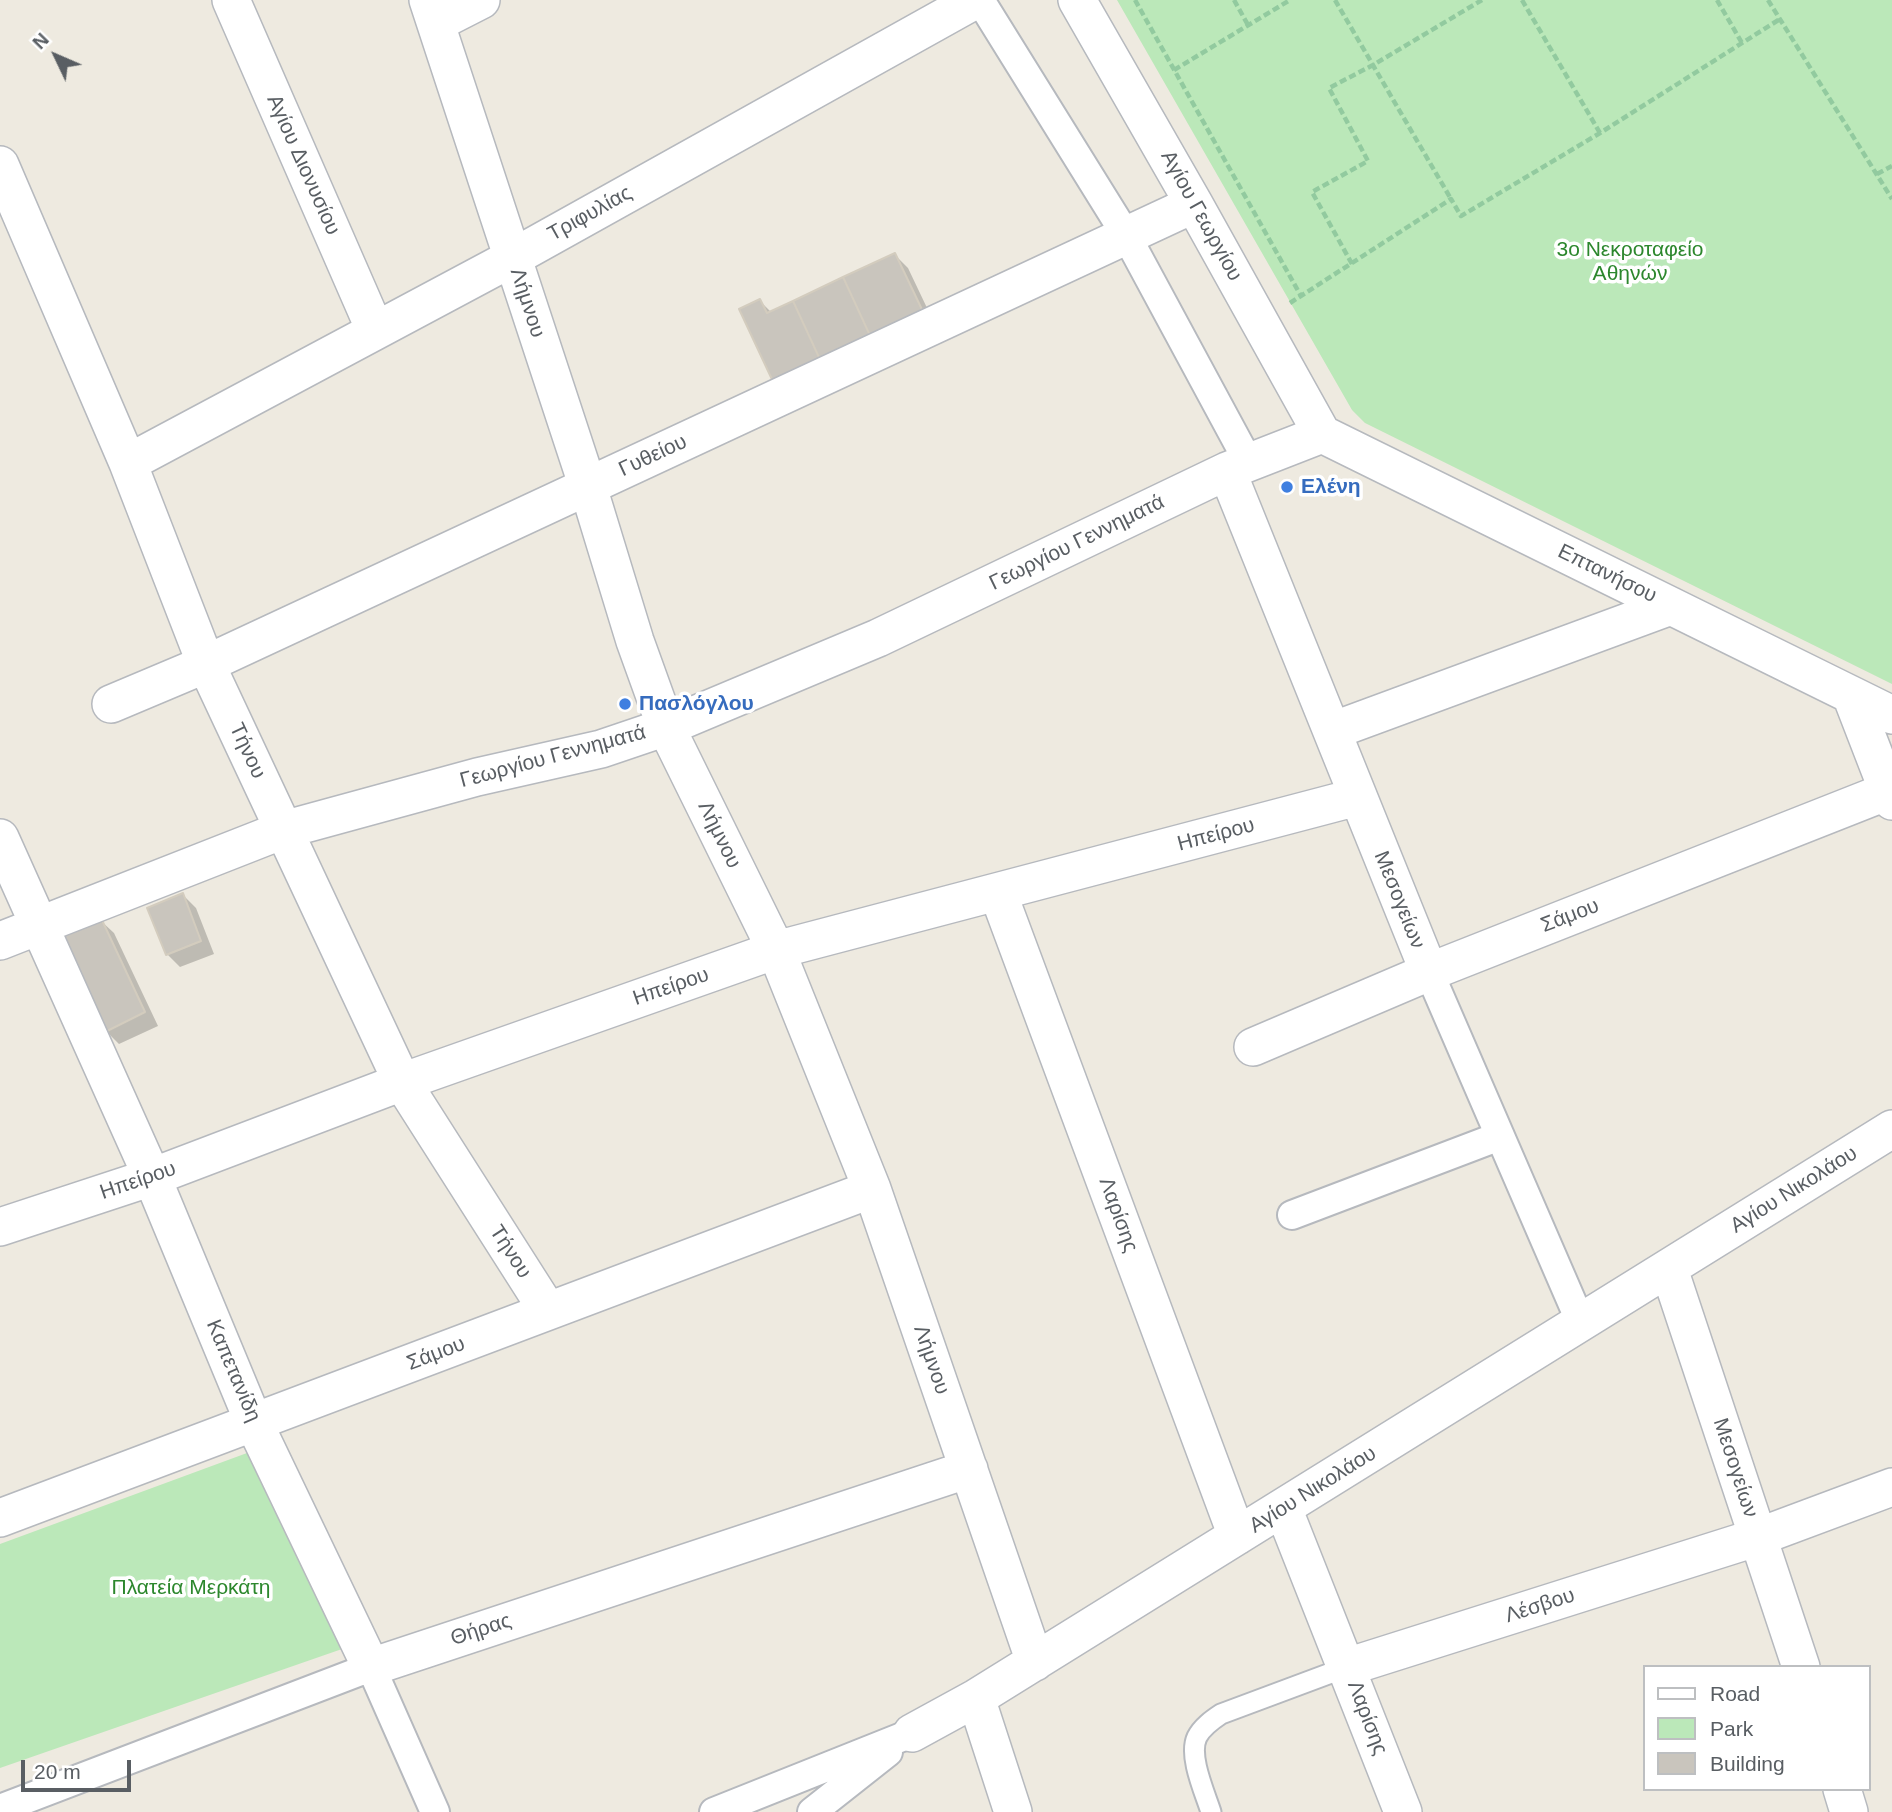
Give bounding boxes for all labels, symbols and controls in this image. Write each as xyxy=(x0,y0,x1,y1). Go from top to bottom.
north arrow xyxy=(21,21,91,91)
text: N xyxy=(28,29,53,53)
street label: Αγίου Διονυσίου xyxy=(261,91,345,239)
street label: Αγίου Γεωργίου xyxy=(1155,146,1247,286)
street label: Τριφυλίας xyxy=(544,181,636,247)
park label: 3ο Νεκροταφείο Αθηνών xyxy=(1556,237,1704,287)
street label: Λήμνου xyxy=(504,265,550,341)
street label: Γυθείου xyxy=(615,429,691,483)
place label: Ελένη xyxy=(1301,474,1361,500)
marker: Ελένη xyxy=(1279,479,1295,495)
street label: Γεωργίου Γεννηματά xyxy=(985,490,1169,596)
street label: Επτανήσου xyxy=(1553,539,1661,609)
place label: Πασλόγλου xyxy=(639,691,754,717)
marker: Πασλόγλου xyxy=(617,696,633,712)
street label: Τήνου xyxy=(223,719,271,783)
street label: Γεωργίου Γεννηματά xyxy=(457,720,649,794)
street label: Λήμνου xyxy=(692,797,746,873)
street label: Ηπείρου xyxy=(1175,813,1257,857)
street label: Μεσογείων xyxy=(1368,848,1430,952)
street label: Σάμου xyxy=(1537,893,1603,939)
street label: Ηπείρου xyxy=(630,962,712,1012)
street label: Αγίου Νικολάου xyxy=(1726,1141,1862,1239)
street label: Ηπείρου xyxy=(97,1156,179,1206)
street label: Λαρίσης xyxy=(1093,1174,1143,1256)
street label: Τήνου xyxy=(484,1221,536,1283)
street label: Καπετανίδη xyxy=(200,1316,266,1426)
street label: Λήμνου xyxy=(907,1322,955,1398)
street label: Σάμου xyxy=(403,1331,469,1377)
street label: Μεσογείων xyxy=(1707,1415,1763,1521)
street label: Αγίου Νικολάου xyxy=(1245,1441,1381,1539)
park label: Πλατεία Μερκάτη xyxy=(112,1575,270,1601)
street label: Λέσβου xyxy=(1502,1583,1578,1629)
street label: Θήρας xyxy=(448,1608,514,1652)
legend xyxy=(1644,1665,1871,1791)
street label: Λαρίσης xyxy=(1341,1677,1393,1759)
text: Road xyxy=(1710,1682,1760,1705)
text: Park xyxy=(1710,1717,1753,1740)
scale bar xyxy=(24,1745,135,1789)
text: Building xyxy=(1710,1752,1785,1775)
text: 20 m xyxy=(34,1760,81,1783)

